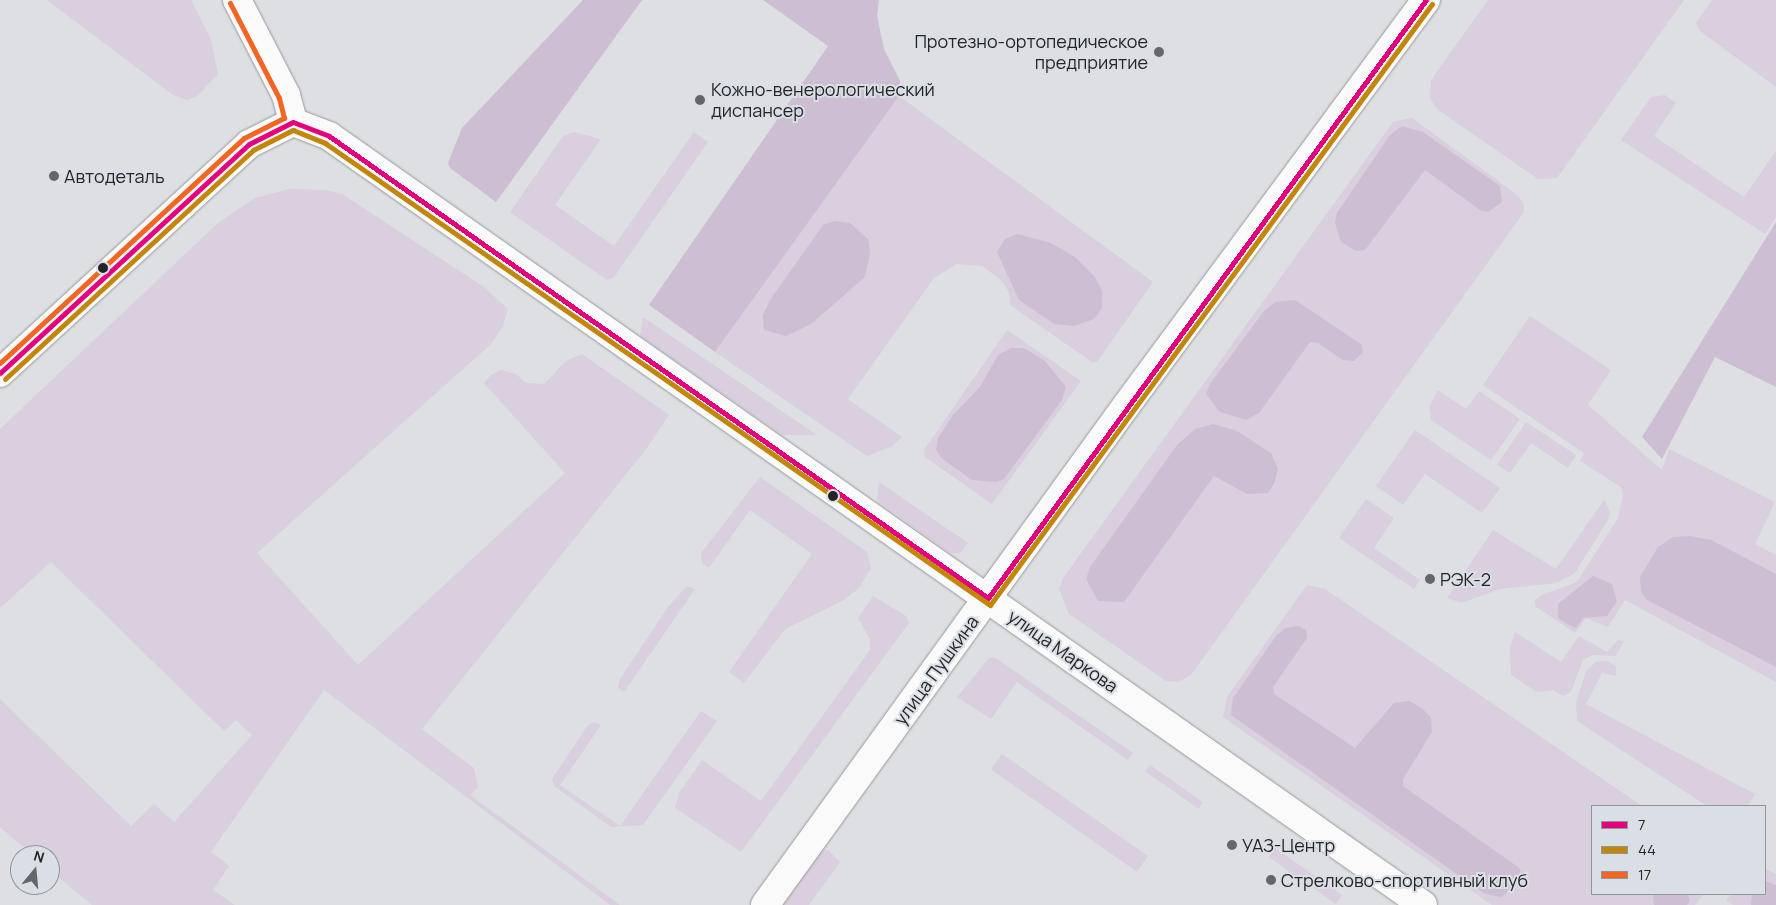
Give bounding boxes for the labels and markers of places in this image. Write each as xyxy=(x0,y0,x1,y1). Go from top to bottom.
place label: Протезно-ортопедическое предприятие xyxy=(914,31,1148,74)
marker: Протезно-ортопедическое предприятие xyxy=(1152,45,1166,59)
place label: Кожно-венерологический диспансер xyxy=(711,79,935,122)
marker: Кожно-венерологический диспансер xyxy=(693,93,707,107)
place label: Автодеталь xyxy=(64,165,165,187)
marker: Автодеталь xyxy=(48,170,60,182)
unlabelled marker xyxy=(98,263,108,273)
unlabelled marker xyxy=(828,491,838,501)
place label: РЭК-2 xyxy=(1440,568,1491,590)
marker: РЭК-2 xyxy=(1424,573,1436,585)
place label: УАЗ-Центр xyxy=(1242,834,1335,856)
marker: УАЗ-Центр xyxy=(1226,839,1238,851)
place label: Стрелково-спортивный клуб xyxy=(1281,869,1528,891)
marker: Стрелково-спортивный клуб xyxy=(1265,874,1277,886)

